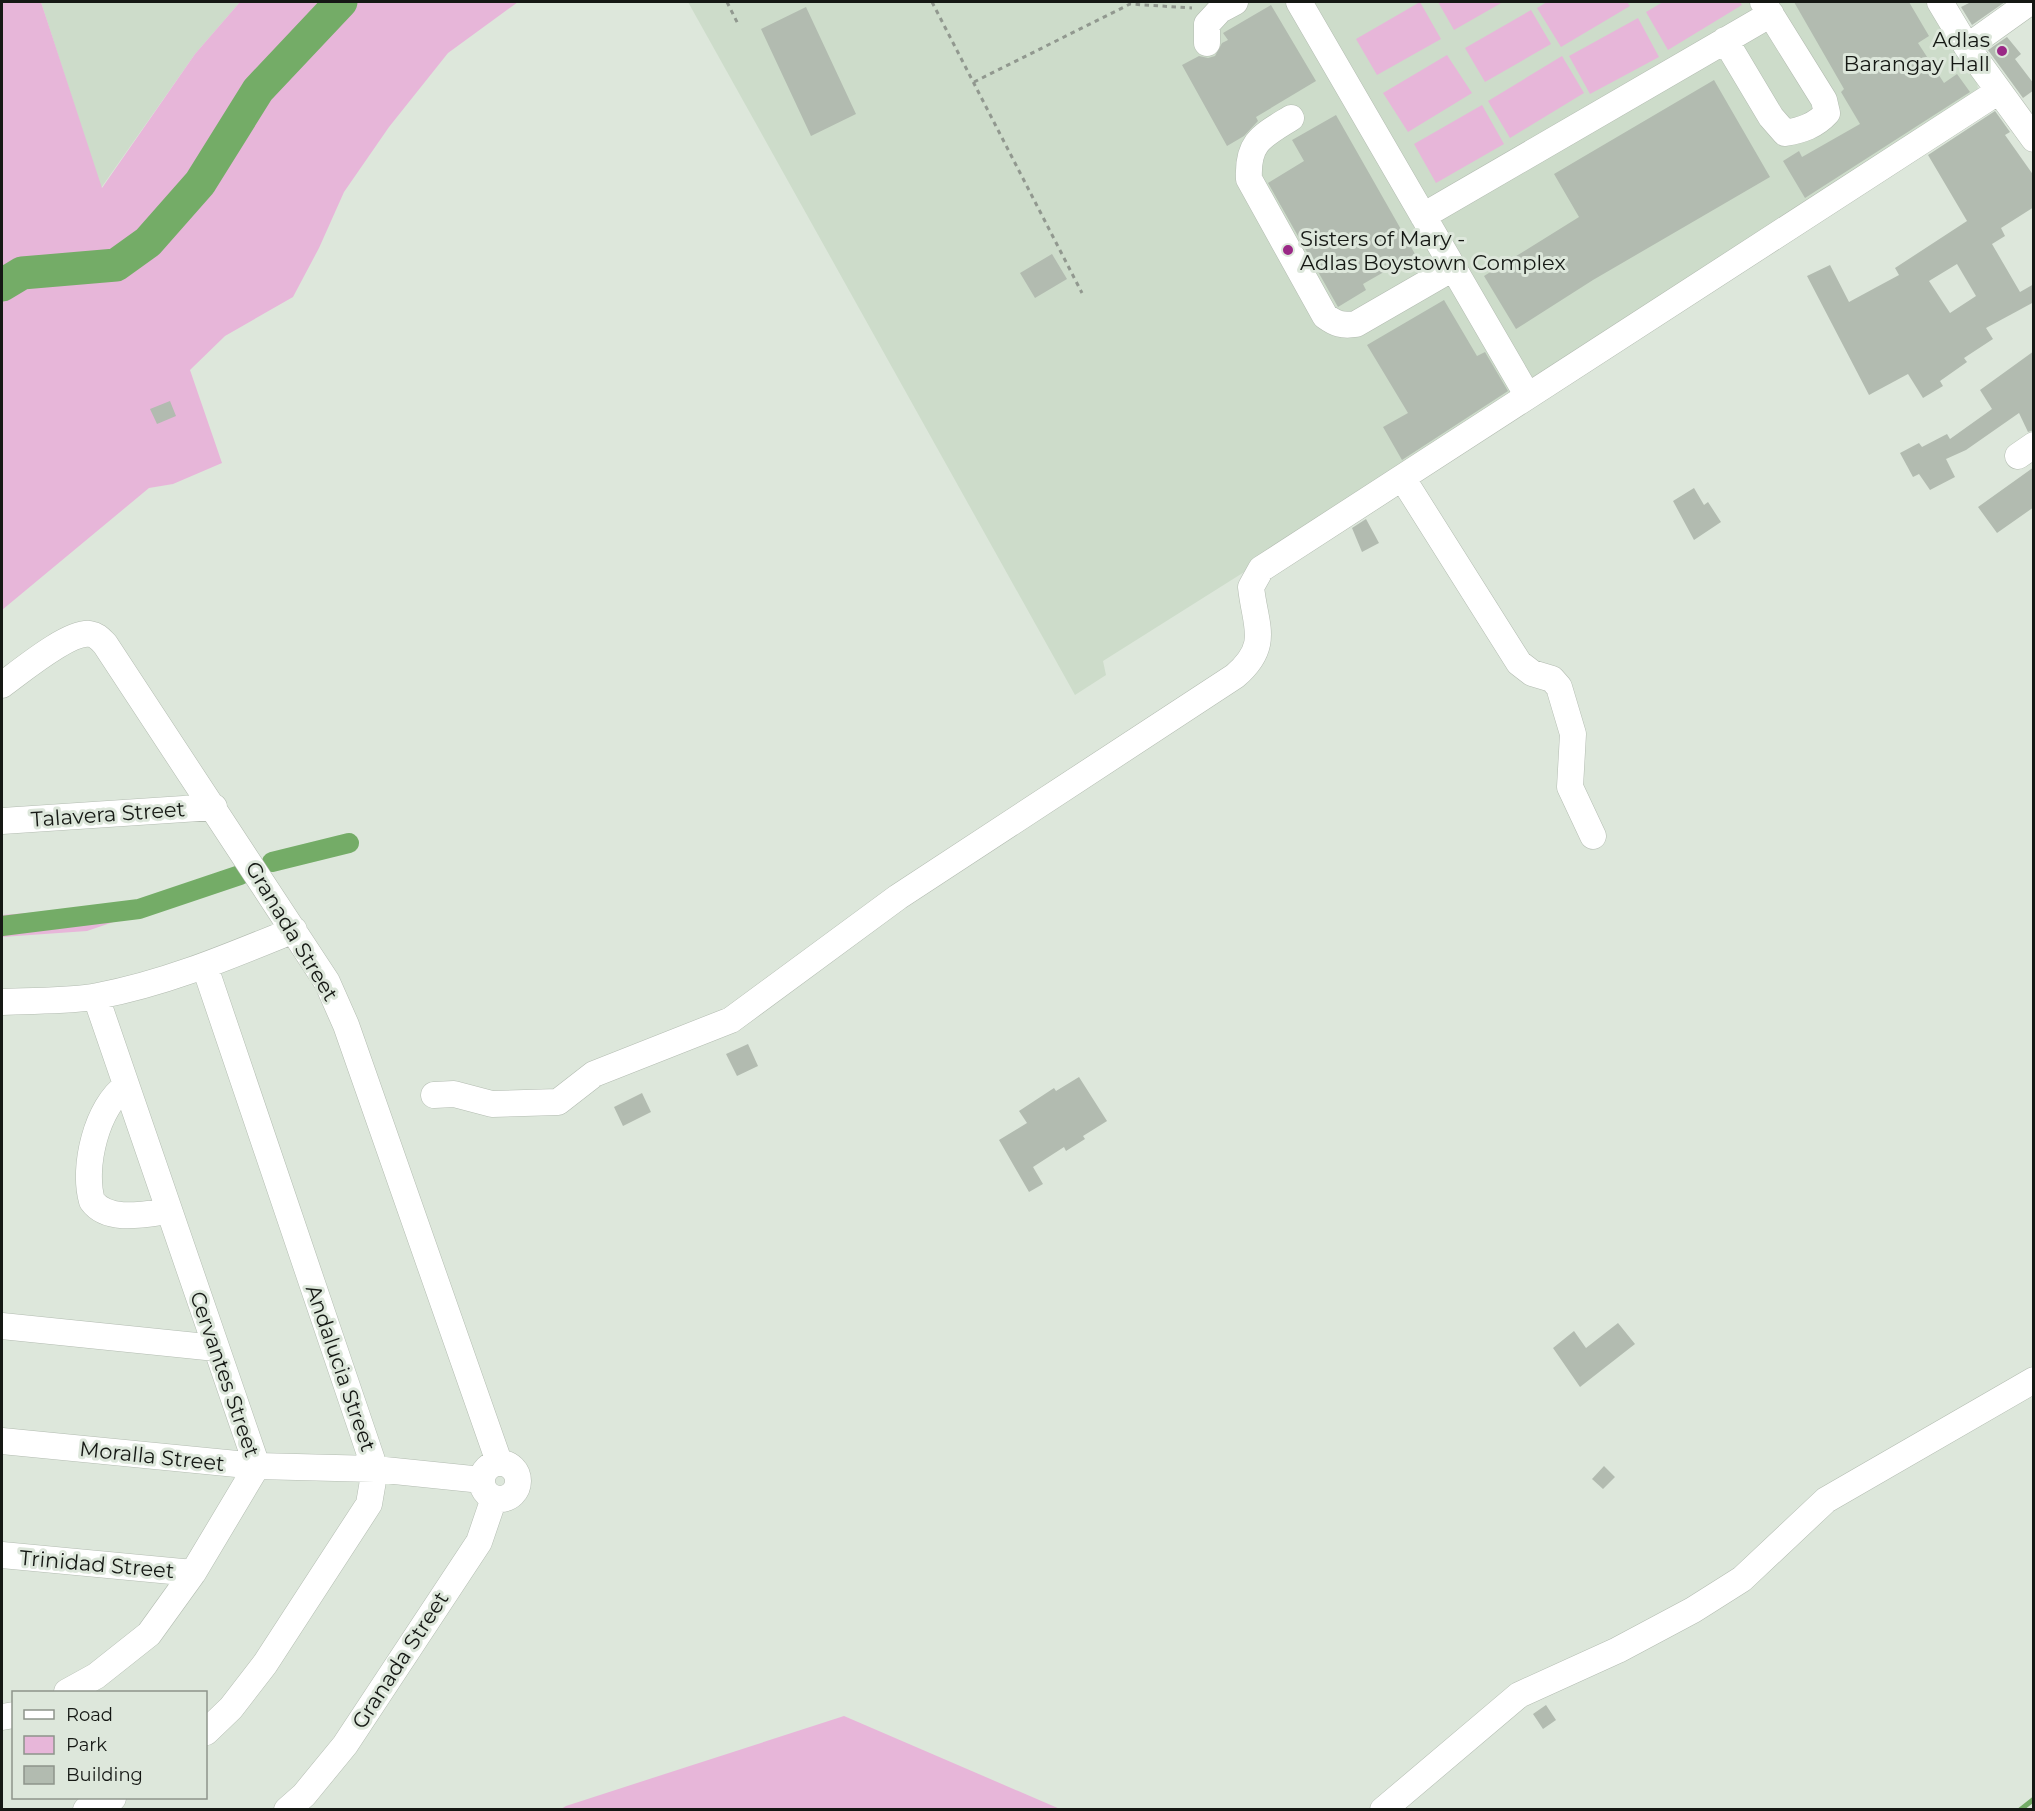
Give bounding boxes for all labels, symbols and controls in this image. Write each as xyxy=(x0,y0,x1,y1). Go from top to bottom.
place label: Adlas Barangay Hall xyxy=(1844,27,1990,76)
marker: Adlas Barangay Hall xyxy=(1995,44,2009,58)
place label: Sisters of Mary - Adlas Boystown Complex xyxy=(1300,226,1566,275)
marker: Sisters of Mary - Adlas Boystown Complex xyxy=(1281,243,1295,257)
street label: Talavera Street xyxy=(30,796,186,832)
street label: Granada Street xyxy=(240,857,344,1005)
street label: Andalucia Street xyxy=(301,1282,381,1454)
street label: Cervantes Street xyxy=(185,1288,265,1460)
street label: Moralla Street xyxy=(78,1436,226,1476)
street label: Trinidad Street xyxy=(19,1545,175,1583)
street label: Granada Street xyxy=(346,1587,454,1733)
legend xyxy=(12,1691,207,1799)
text: Road xyxy=(66,1704,113,1726)
text: Park xyxy=(66,1734,107,1756)
text: Building xyxy=(66,1764,143,1786)

